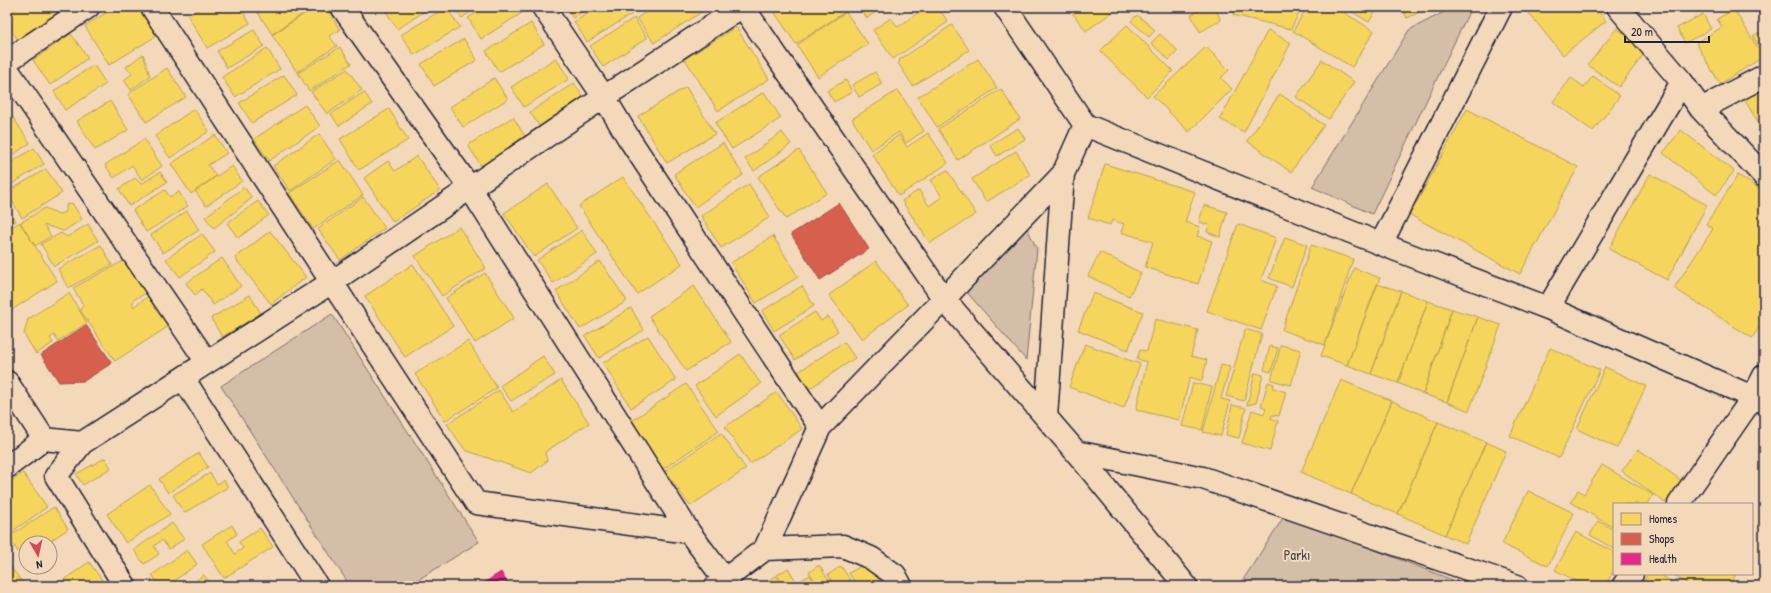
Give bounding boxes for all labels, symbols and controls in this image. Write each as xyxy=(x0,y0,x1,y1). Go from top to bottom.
scale bar xyxy=(1625,18,1709,44)
text: 20 m xyxy=(1631,23,1653,40)
legend xyxy=(1613,503,1753,575)
text: Homes xyxy=(1649,510,1677,527)
text: Shops xyxy=(1649,530,1675,547)
north arrow xyxy=(18,535,58,575)
park label: Parkı xyxy=(1284,545,1310,564)
text: Health xyxy=(1649,550,1676,567)
text: N xyxy=(35,558,44,572)

